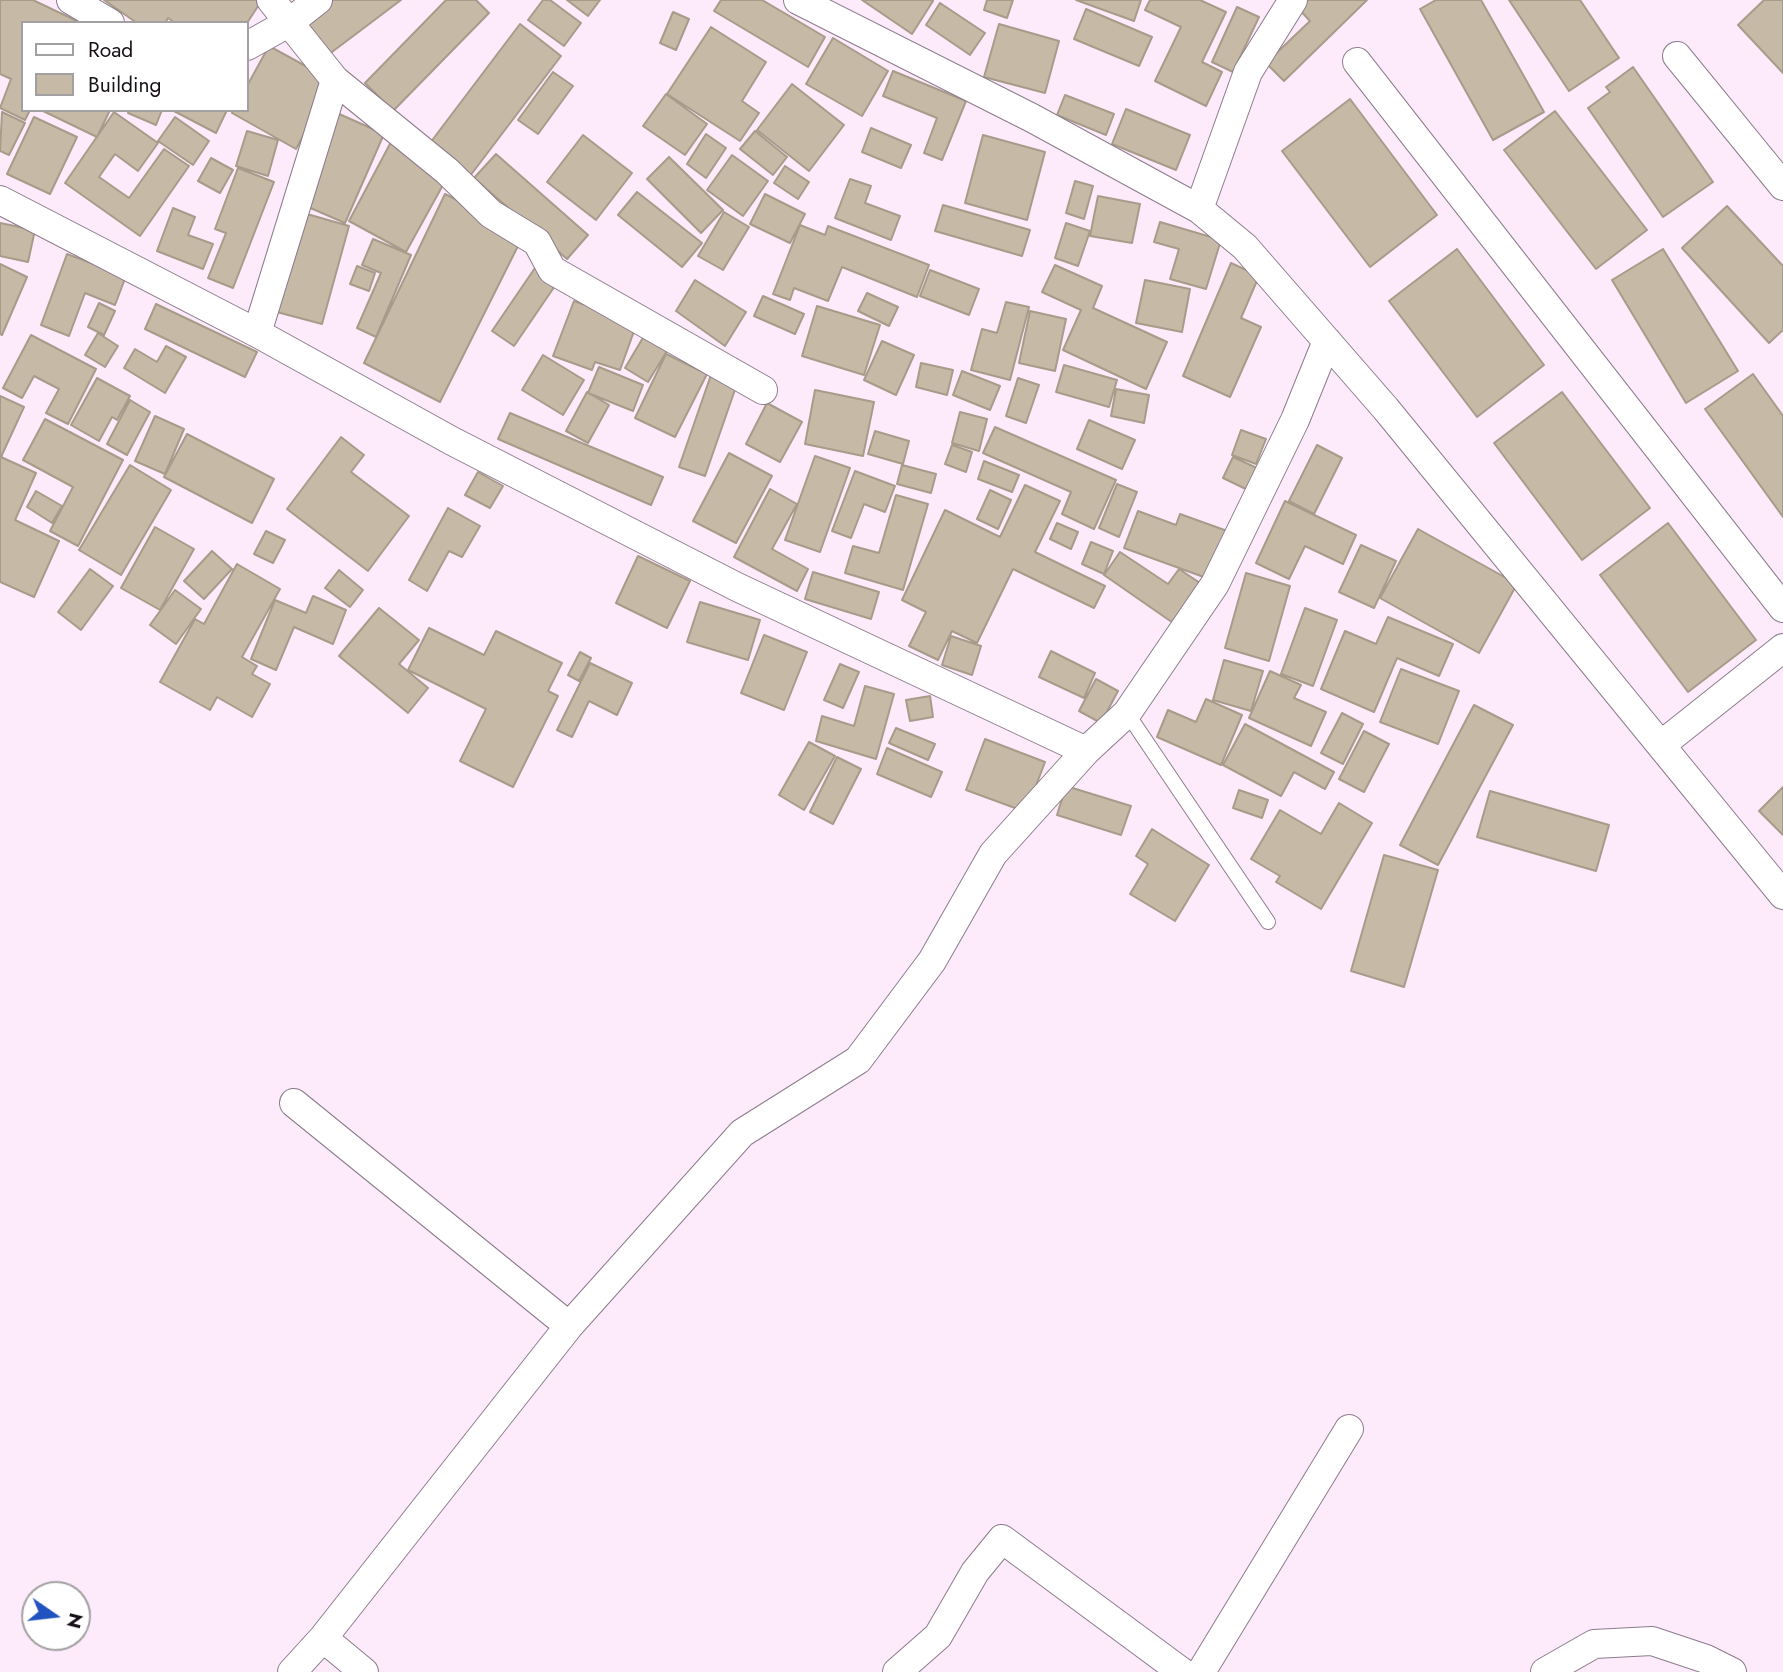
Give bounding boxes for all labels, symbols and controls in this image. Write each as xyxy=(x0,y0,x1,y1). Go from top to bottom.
legend xyxy=(21,21,248,112)
text: Road xyxy=(88,35,133,65)
text: Building xyxy=(88,70,161,100)
north arrow xyxy=(21,1581,91,1651)
text: N xyxy=(60,1610,90,1631)

